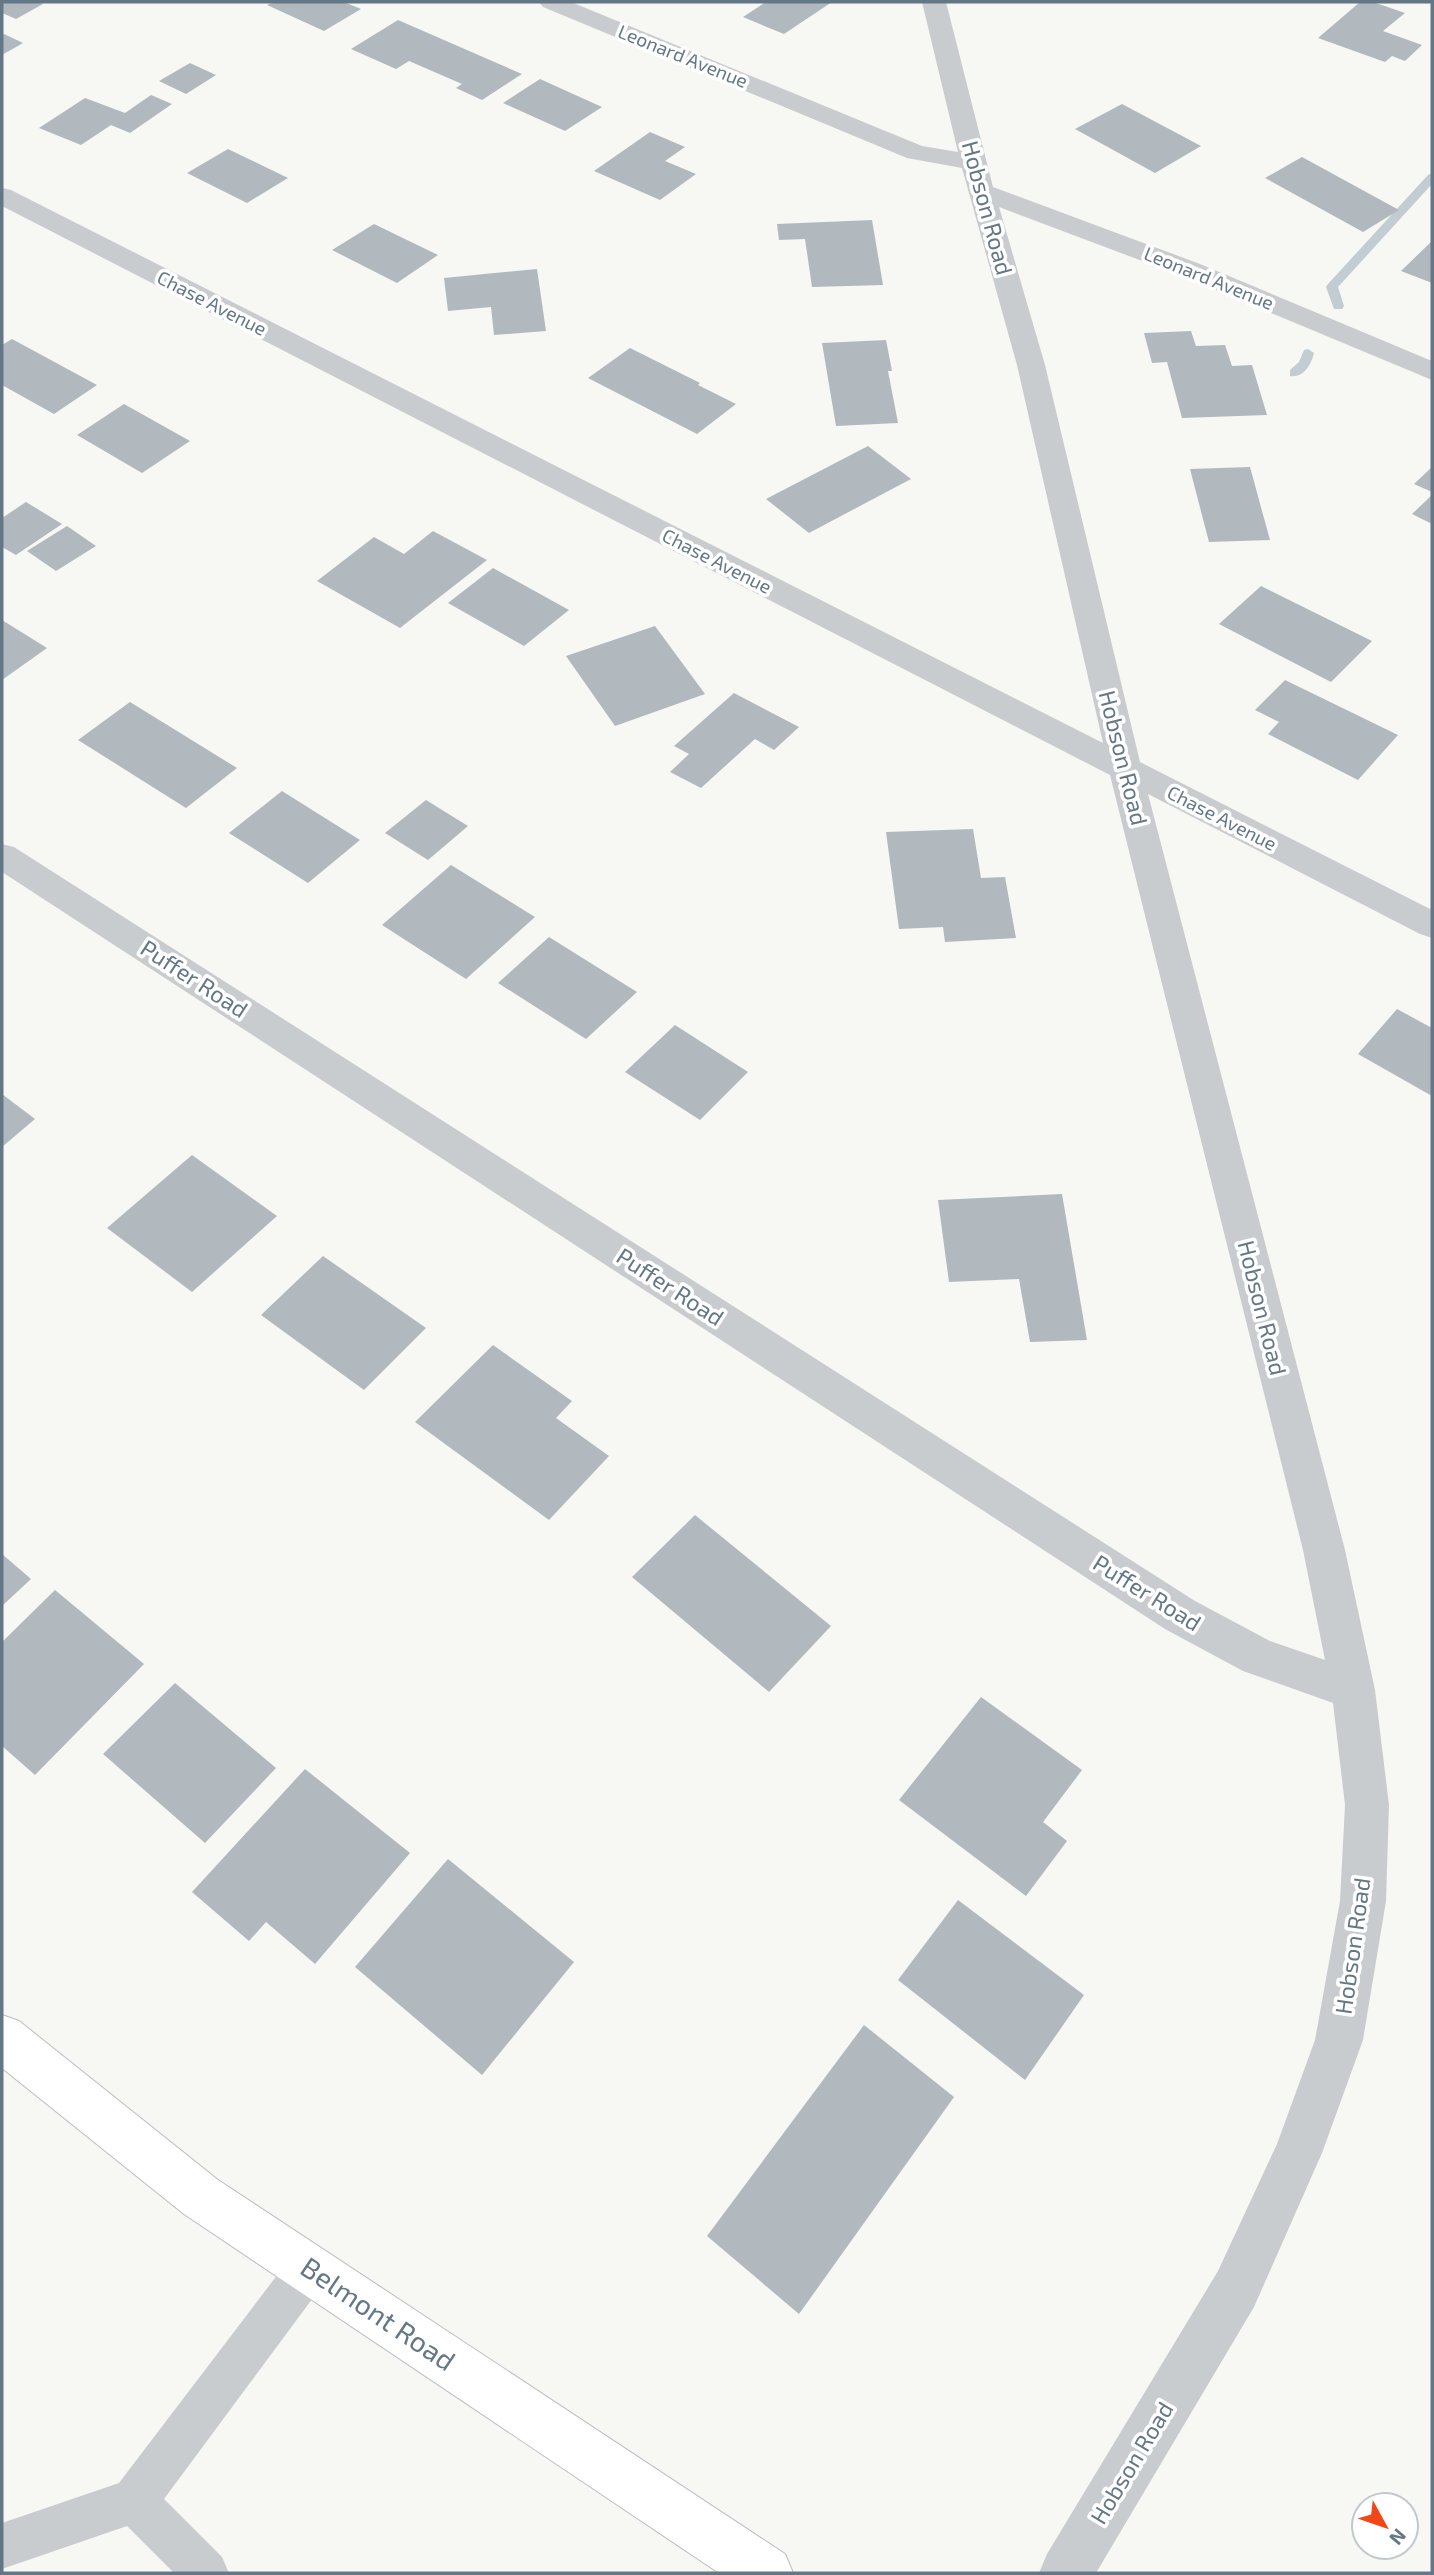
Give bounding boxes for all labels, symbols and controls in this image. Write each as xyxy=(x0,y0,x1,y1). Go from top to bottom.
street label: Leonard Avenue xyxy=(615,19,751,92)
street label: Hobson Road xyxy=(957,138,1019,278)
street label: Leonard Avenue xyxy=(1141,241,1277,314)
street label: Chase Avenue xyxy=(154,265,271,340)
street label: Chase Avenue xyxy=(659,523,776,598)
street label: Hobson Road xyxy=(1094,688,1154,828)
street label: Chase Avenue xyxy=(1164,780,1281,855)
street label: Puffer Road xyxy=(136,933,253,1023)
street label: Hobson Road xyxy=(1233,1238,1293,1378)
street label: Puffer Road xyxy=(612,1241,729,1331)
street label: Puffer Road xyxy=(1088,1548,1207,1636)
street label: Hobson Road xyxy=(1329,1876,1375,2016)
street label: Belmont Road xyxy=(295,2249,462,2377)
street label: Hobson Road xyxy=(1084,2396,1179,2529)
north arrow xyxy=(1350,2491,1420,2561)
text: N xyxy=(1385,2525,1412,2550)

